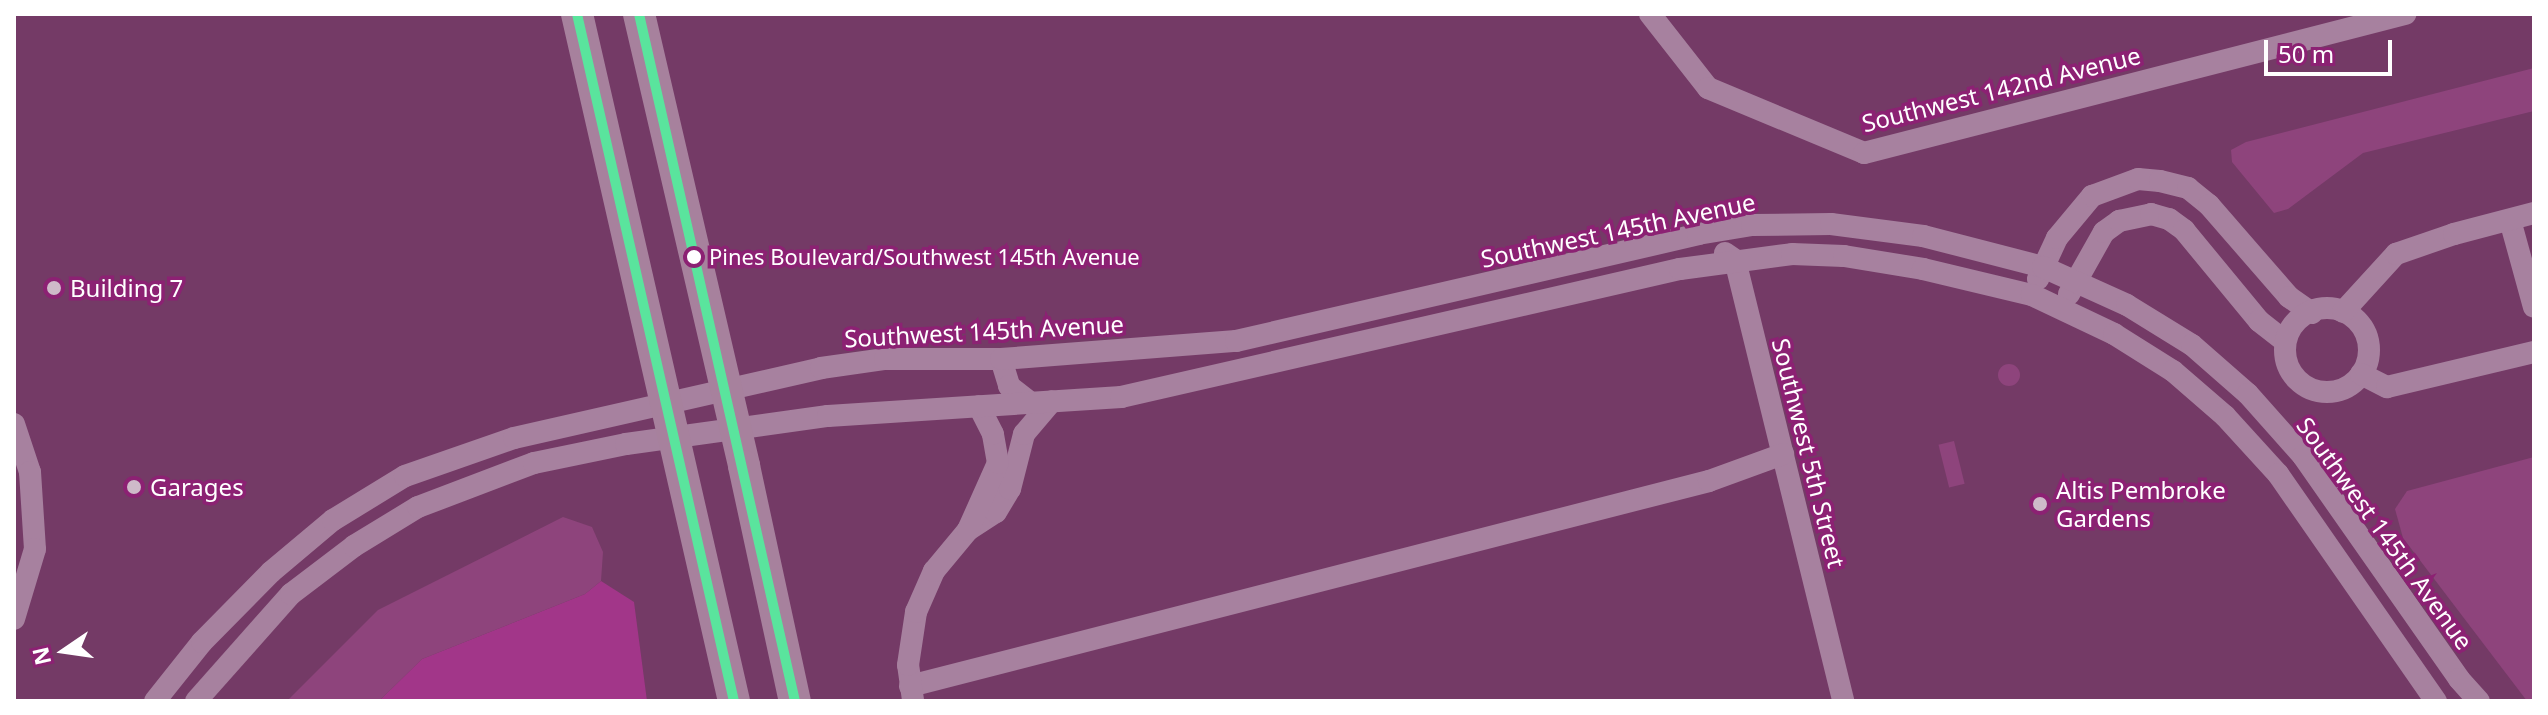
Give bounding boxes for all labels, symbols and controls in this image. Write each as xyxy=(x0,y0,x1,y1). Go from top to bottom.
scale bar xyxy=(2268,24,2396,74)
text: 50 m xyxy=(2278,37,2334,70)
street label: Southwest 142nd Avenue xyxy=(1859,40,2143,138)
street label: Southwest 145th Avenue xyxy=(1478,187,1758,273)
place label: Pines Boulevard/Southwest 145th Avenue xyxy=(709,244,1140,270)
marker: Pines Boulevard/Southwest 145th Avenue xyxy=(686,249,702,265)
place label: Building 7 xyxy=(70,274,183,302)
marker: Building 7 xyxy=(45,279,63,297)
street label: Southwest 145th Avenue xyxy=(843,309,1125,353)
street label: Southwest 5th Street xyxy=(1767,335,1851,571)
street label: Southwest 145th Avenue xyxy=(2291,411,2479,655)
place label: Garages xyxy=(150,473,244,501)
place label: Altis Pembroke Gardens xyxy=(2056,476,2226,532)
marker: Garages xyxy=(125,478,143,496)
marker: Altis Pembroke Gardens xyxy=(2031,495,2049,513)
north arrow xyxy=(24,611,104,691)
text: N xyxy=(24,644,57,668)

